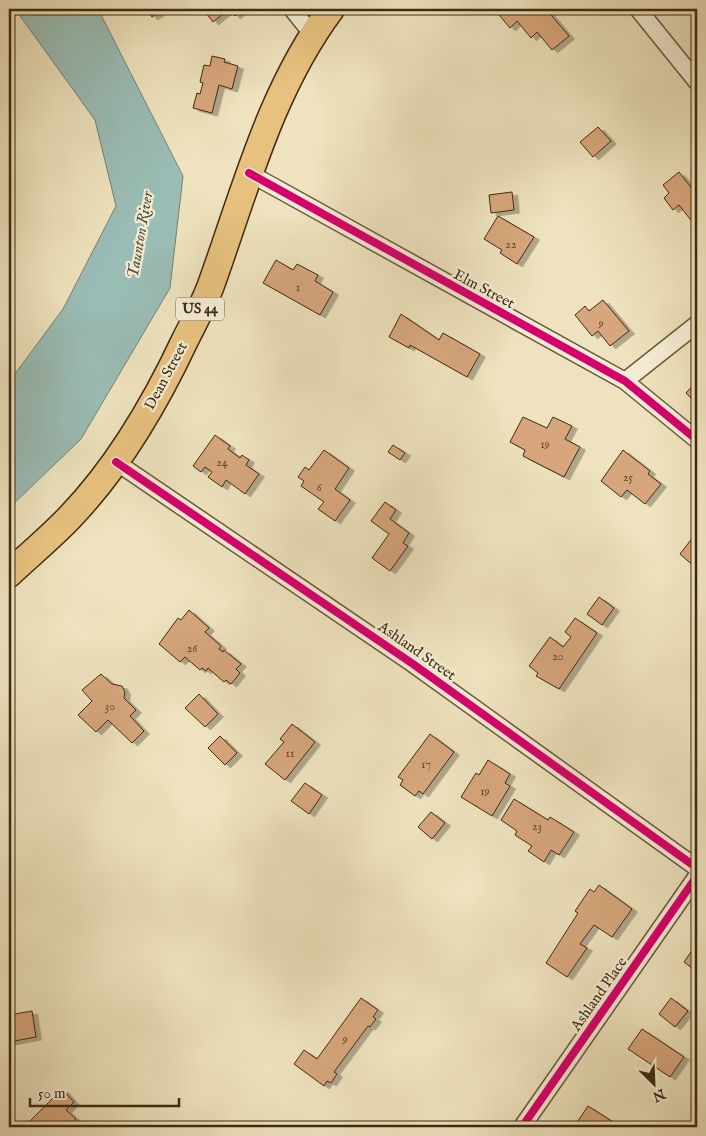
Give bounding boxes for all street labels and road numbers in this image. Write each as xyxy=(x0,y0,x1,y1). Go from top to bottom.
street label: Elm Street xyxy=(450,265,518,313)
road number: US 44 xyxy=(176,298,224,320)
street label: Dean Street xyxy=(140,339,192,413)
street label: Ashland Street xyxy=(374,617,460,685)
street label: Ashland Place xyxy=(566,953,631,1035)

